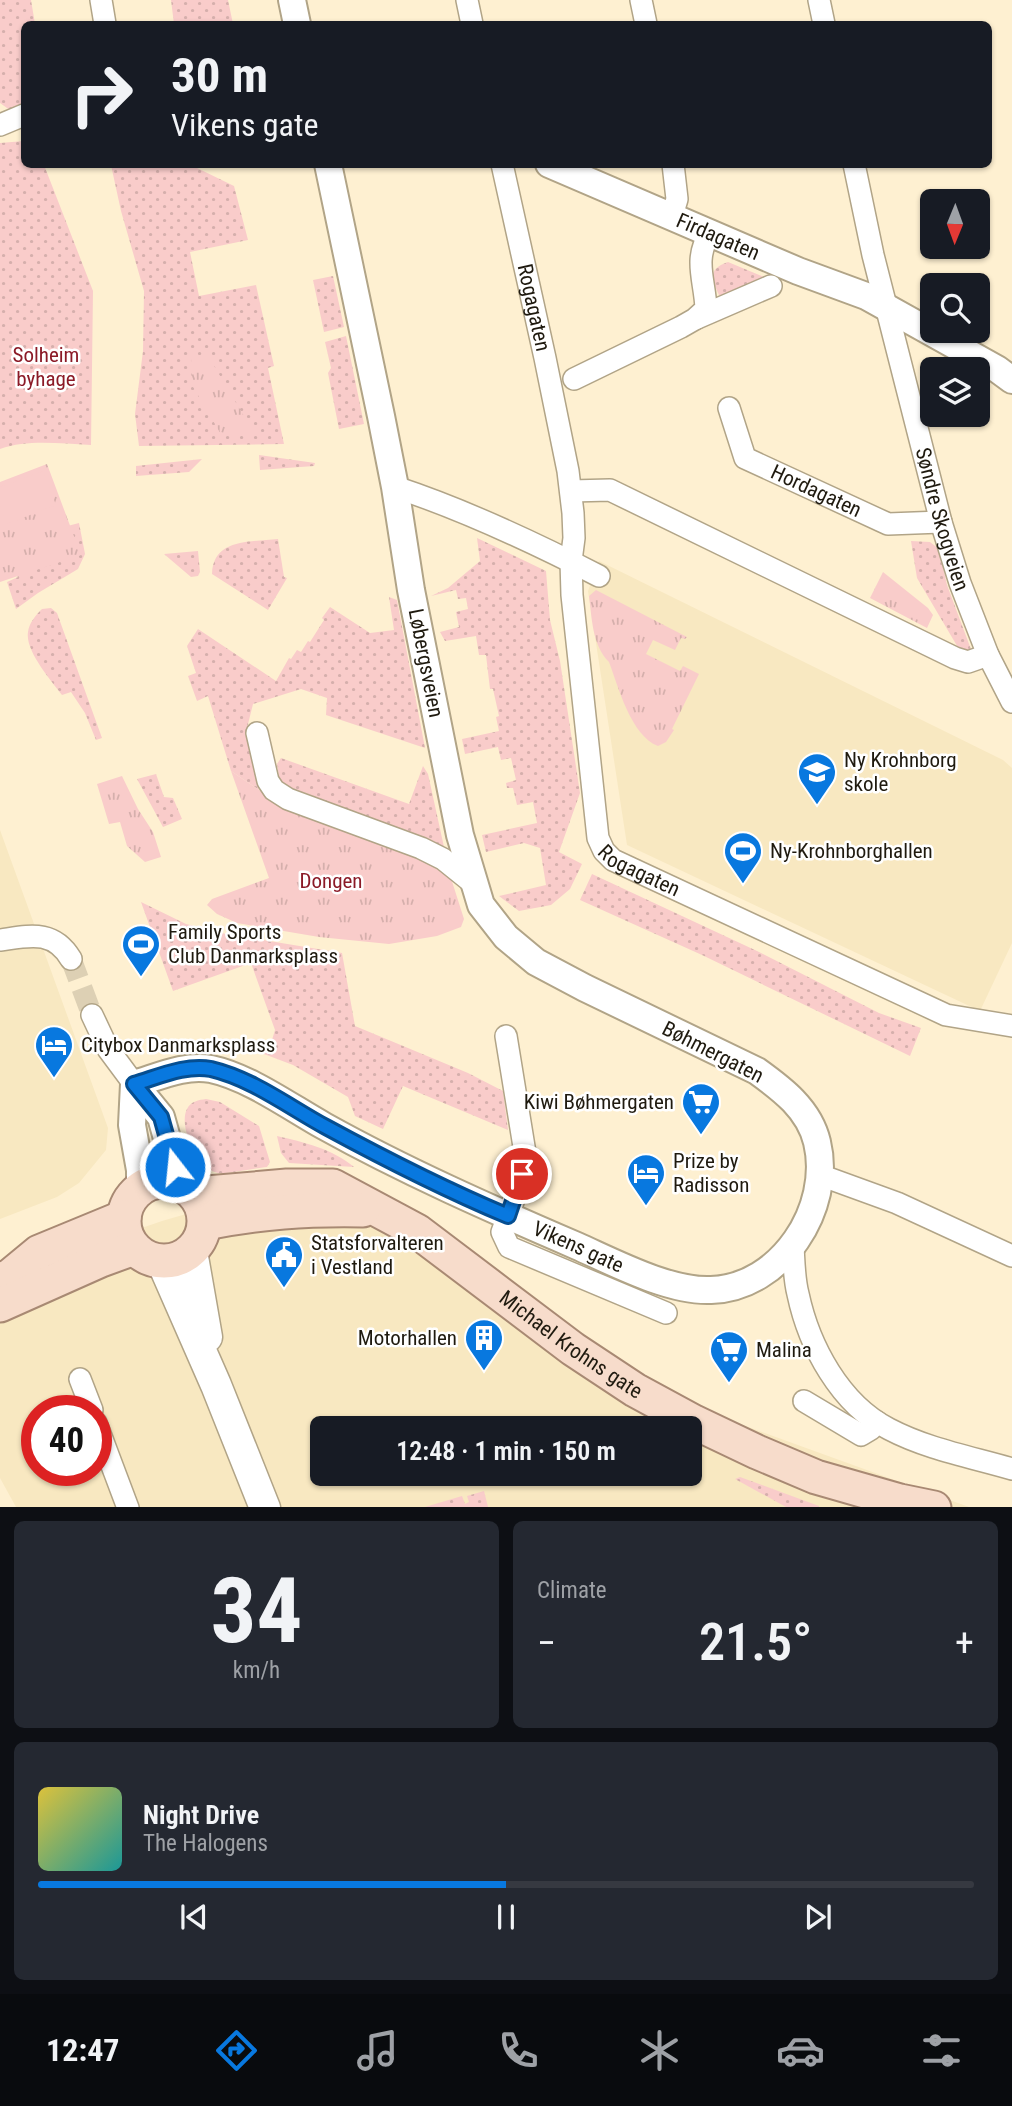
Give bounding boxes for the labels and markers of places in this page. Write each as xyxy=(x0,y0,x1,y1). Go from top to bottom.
place label: Ny Krohnborg skole xyxy=(844,748,957,796)
school or university icon: Ny Krohnborg skole xyxy=(796,751,838,806)
sports icon: Ny-Krohnborghallen xyxy=(722,830,764,885)
place label: Ny-Krohnborghallen xyxy=(770,839,933,863)
place label: Family Sports Club Danmarksplass xyxy=(168,920,338,968)
sports icon: Family Sports Club Danmarksplass xyxy=(120,923,162,978)
hotel icon: Citybox Danmarksplass xyxy=(33,1024,75,1079)
place label: Citybox Danmarksplass xyxy=(81,1033,275,1057)
supermarket icon: Kiwi Bøhmergaten xyxy=(680,1081,722,1136)
place label: Kiwi Bøhmergaten xyxy=(524,1090,674,1114)
pin xyxy=(492,1144,552,1204)
place label: Prize by Radisson xyxy=(673,1149,749,1197)
hotel icon: Prize by Radisson xyxy=(625,1152,667,1207)
place label: Statsforvalteren i Vestland xyxy=(311,1231,444,1279)
public building icon: Statsforvalteren i Vestland xyxy=(263,1234,305,1289)
building icon: Motorhallen xyxy=(463,1317,505,1372)
place label: Motorhallen xyxy=(358,1326,457,1350)
supermarket icon: Malina xyxy=(708,1329,750,1384)
place label: Malina xyxy=(756,1338,812,1362)

